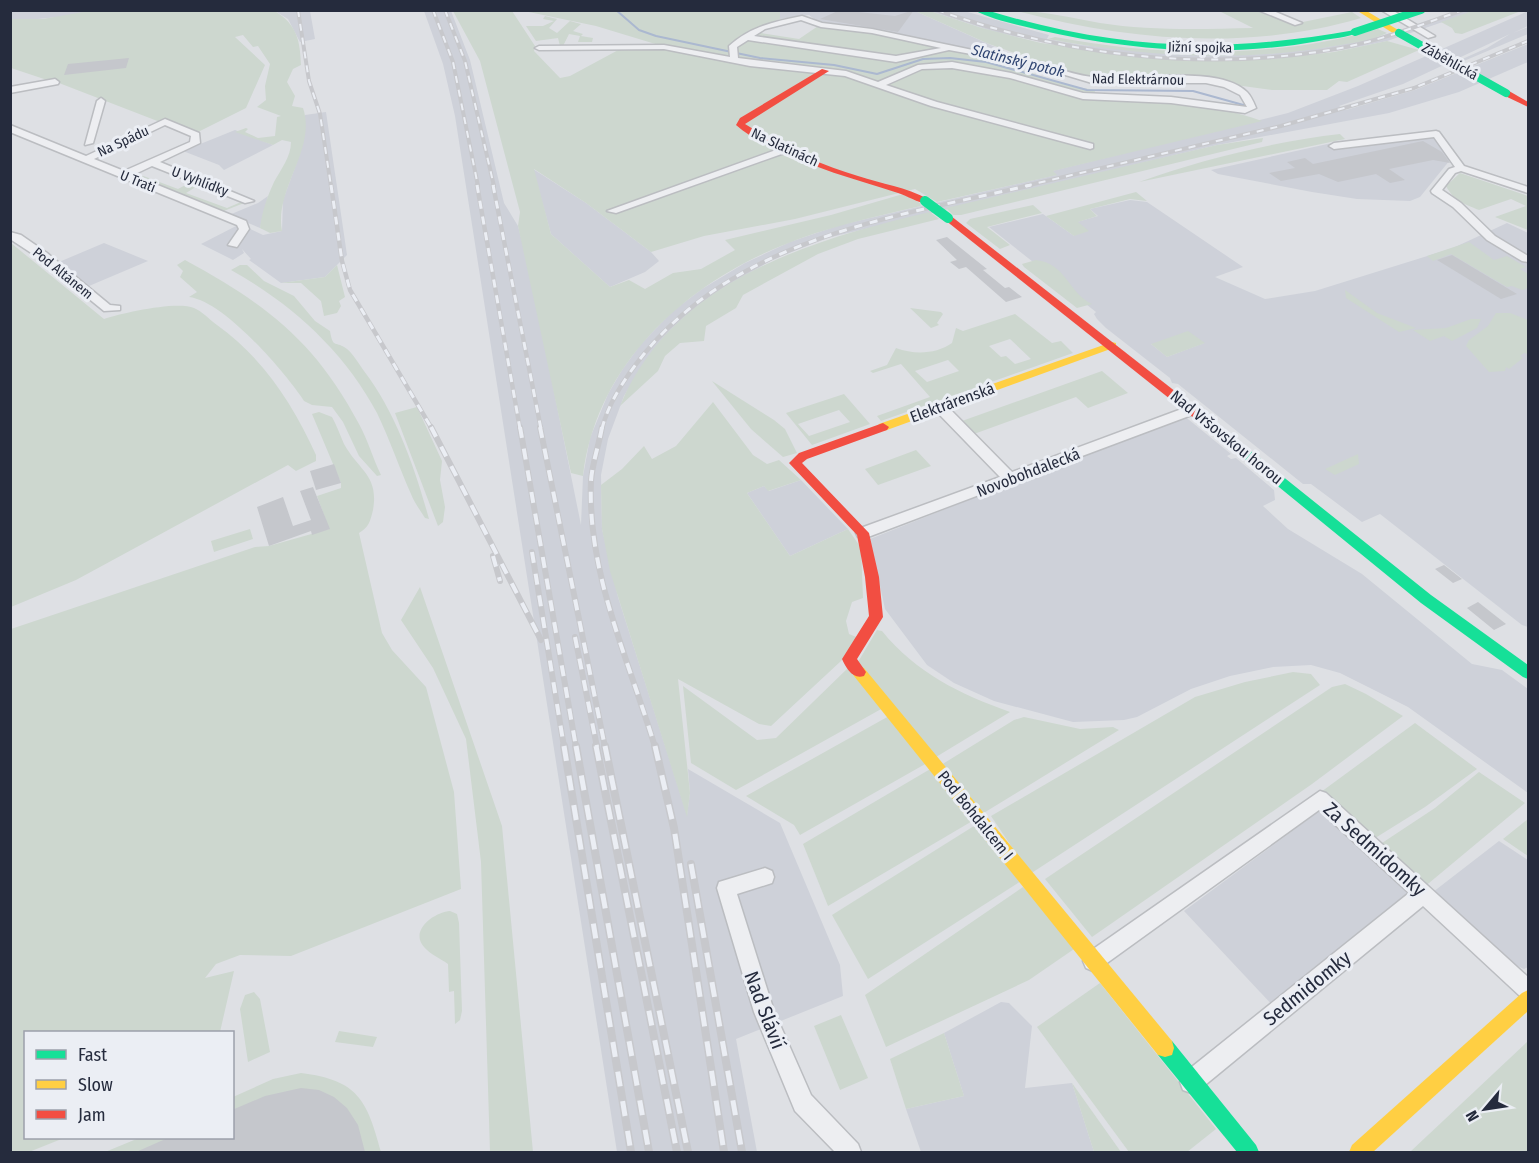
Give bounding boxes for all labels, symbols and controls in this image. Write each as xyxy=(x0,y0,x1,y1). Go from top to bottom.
street label: Jižní spojka xyxy=(1168,38,1233,57)
street label: Záběhlická xyxy=(1419,39,1481,84)
water label: Slatinský potok xyxy=(969,41,1067,81)
street label: Nad Elektrárnou xyxy=(1092,70,1184,89)
street label: Na Spádu xyxy=(95,122,152,161)
street label: Na Slatinách xyxy=(749,125,821,170)
street label: U Vyhlídky xyxy=(169,163,231,200)
street label: U Trati xyxy=(117,167,158,196)
street label: Pod Altánem xyxy=(29,244,96,303)
street label: Elektrárenská xyxy=(907,378,997,427)
street label: Nad Vršovskou horou xyxy=(1167,386,1287,488)
street label: Novobohdalecká xyxy=(974,444,1083,501)
street label: Pod Bohdalcem I xyxy=(934,767,1017,864)
street label: Za Sedmidomky xyxy=(1319,797,1431,901)
street label: Sedmidomky xyxy=(1258,945,1356,1031)
street label: Nad Slávií xyxy=(739,968,791,1052)
legend xyxy=(24,1031,234,1139)
text: Fast xyxy=(78,1044,107,1066)
text: Slow xyxy=(78,1074,113,1096)
north arrow xyxy=(1455,1079,1515,1139)
text: Jam xyxy=(78,1104,106,1126)
text: N xyxy=(1462,1107,1483,1125)

